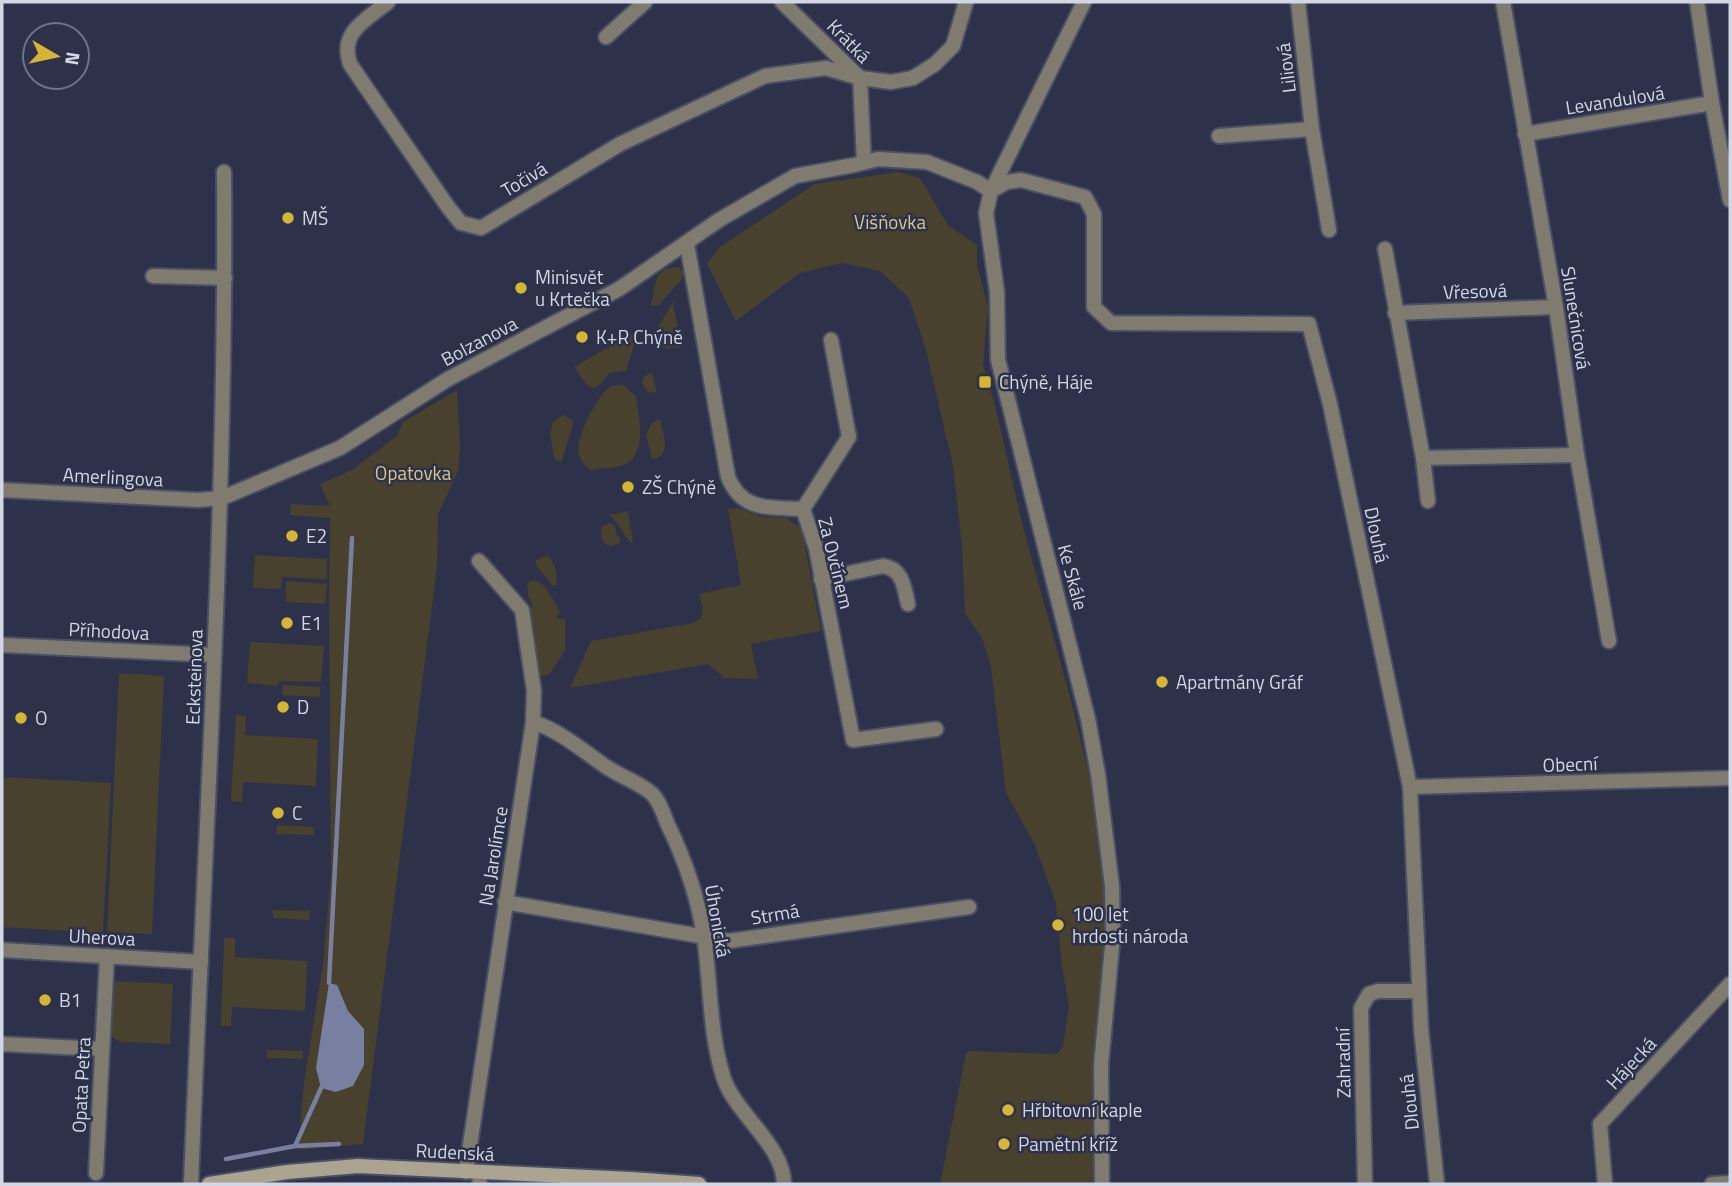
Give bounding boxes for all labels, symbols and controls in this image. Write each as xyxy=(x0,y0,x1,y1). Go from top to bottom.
street label: Krátká xyxy=(821,12,878,70)
north arrow xyxy=(21,21,91,91)
street label: Liliová xyxy=(1268,41,1303,95)
text: N xyxy=(58,50,89,68)
street label: Levandulová xyxy=(1563,77,1667,122)
street label: Točivá xyxy=(495,153,553,204)
place label: MŠ xyxy=(302,203,328,232)
park label: Višňovka xyxy=(854,207,926,236)
marker: MŠ xyxy=(280,210,296,226)
place label: Minisvět u Krtečka xyxy=(535,262,610,313)
street label: Slunečnicová xyxy=(1554,264,1599,372)
street label: Vřesová xyxy=(1443,275,1508,306)
marker: Minisvět u Krtečka xyxy=(513,280,529,296)
street label: Bolzanova xyxy=(435,308,523,373)
place label: K+R Chýně xyxy=(596,322,683,351)
marker: K+R Chýně xyxy=(574,329,590,345)
place label: Chýně, Háje xyxy=(999,367,1093,396)
marker: Chýně, Háje xyxy=(977,374,993,390)
park label: Opatovka xyxy=(375,458,452,487)
street label: Amerlingova xyxy=(62,459,164,494)
place label: ZŠ Chýně xyxy=(642,472,716,501)
marker: ZŠ Chýně xyxy=(620,479,636,495)
street label: Dlouhá xyxy=(1357,504,1398,566)
street label: Za Ovčínem xyxy=(811,514,862,612)
place label: E2 xyxy=(306,521,327,550)
marker: E2 xyxy=(284,528,300,544)
street label: Ke Skále xyxy=(1051,541,1096,613)
place label: E1 xyxy=(301,608,322,637)
street label: Příhodova xyxy=(68,614,151,647)
marker: E1 xyxy=(279,615,295,631)
street label: Ecksteinova xyxy=(177,628,210,725)
place label: Apartmány Gráf xyxy=(1176,667,1304,696)
marker: Apartmány Gráf xyxy=(1154,674,1170,690)
place label: D xyxy=(297,692,309,721)
marker: D xyxy=(275,699,291,715)
place label: O xyxy=(35,703,48,732)
marker: O xyxy=(13,710,29,726)
street label: Obecní xyxy=(1542,748,1600,779)
place label: C xyxy=(292,798,302,827)
street label: Na Jarolímce xyxy=(470,804,515,908)
marker: C xyxy=(270,805,286,821)
street label: Úhonická xyxy=(698,882,739,960)
street label: Strmá xyxy=(749,895,802,932)
place label: 100 let hrdosti národa xyxy=(1072,899,1189,950)
marker: 100 let hrdosti národa xyxy=(1050,917,1066,933)
street label: Uherova xyxy=(68,920,137,953)
place label: B1 xyxy=(59,985,81,1014)
marker: B1 xyxy=(37,992,53,1008)
street label: Zahradní xyxy=(1327,1026,1358,1098)
street label: Hájecká xyxy=(1599,1029,1663,1096)
street label: Opata Petra xyxy=(64,1036,98,1134)
street label: Dlouhá xyxy=(1391,1072,1426,1132)
place label: Hřbitovní kaple xyxy=(1022,1095,1142,1124)
marker: Hřbitovní kaple xyxy=(1000,1102,1016,1118)
place label: Pamětní kříž xyxy=(1018,1129,1118,1158)
street label: Rudenská xyxy=(415,1135,496,1168)
marker: Pamětní kříž xyxy=(996,1136,1012,1152)

